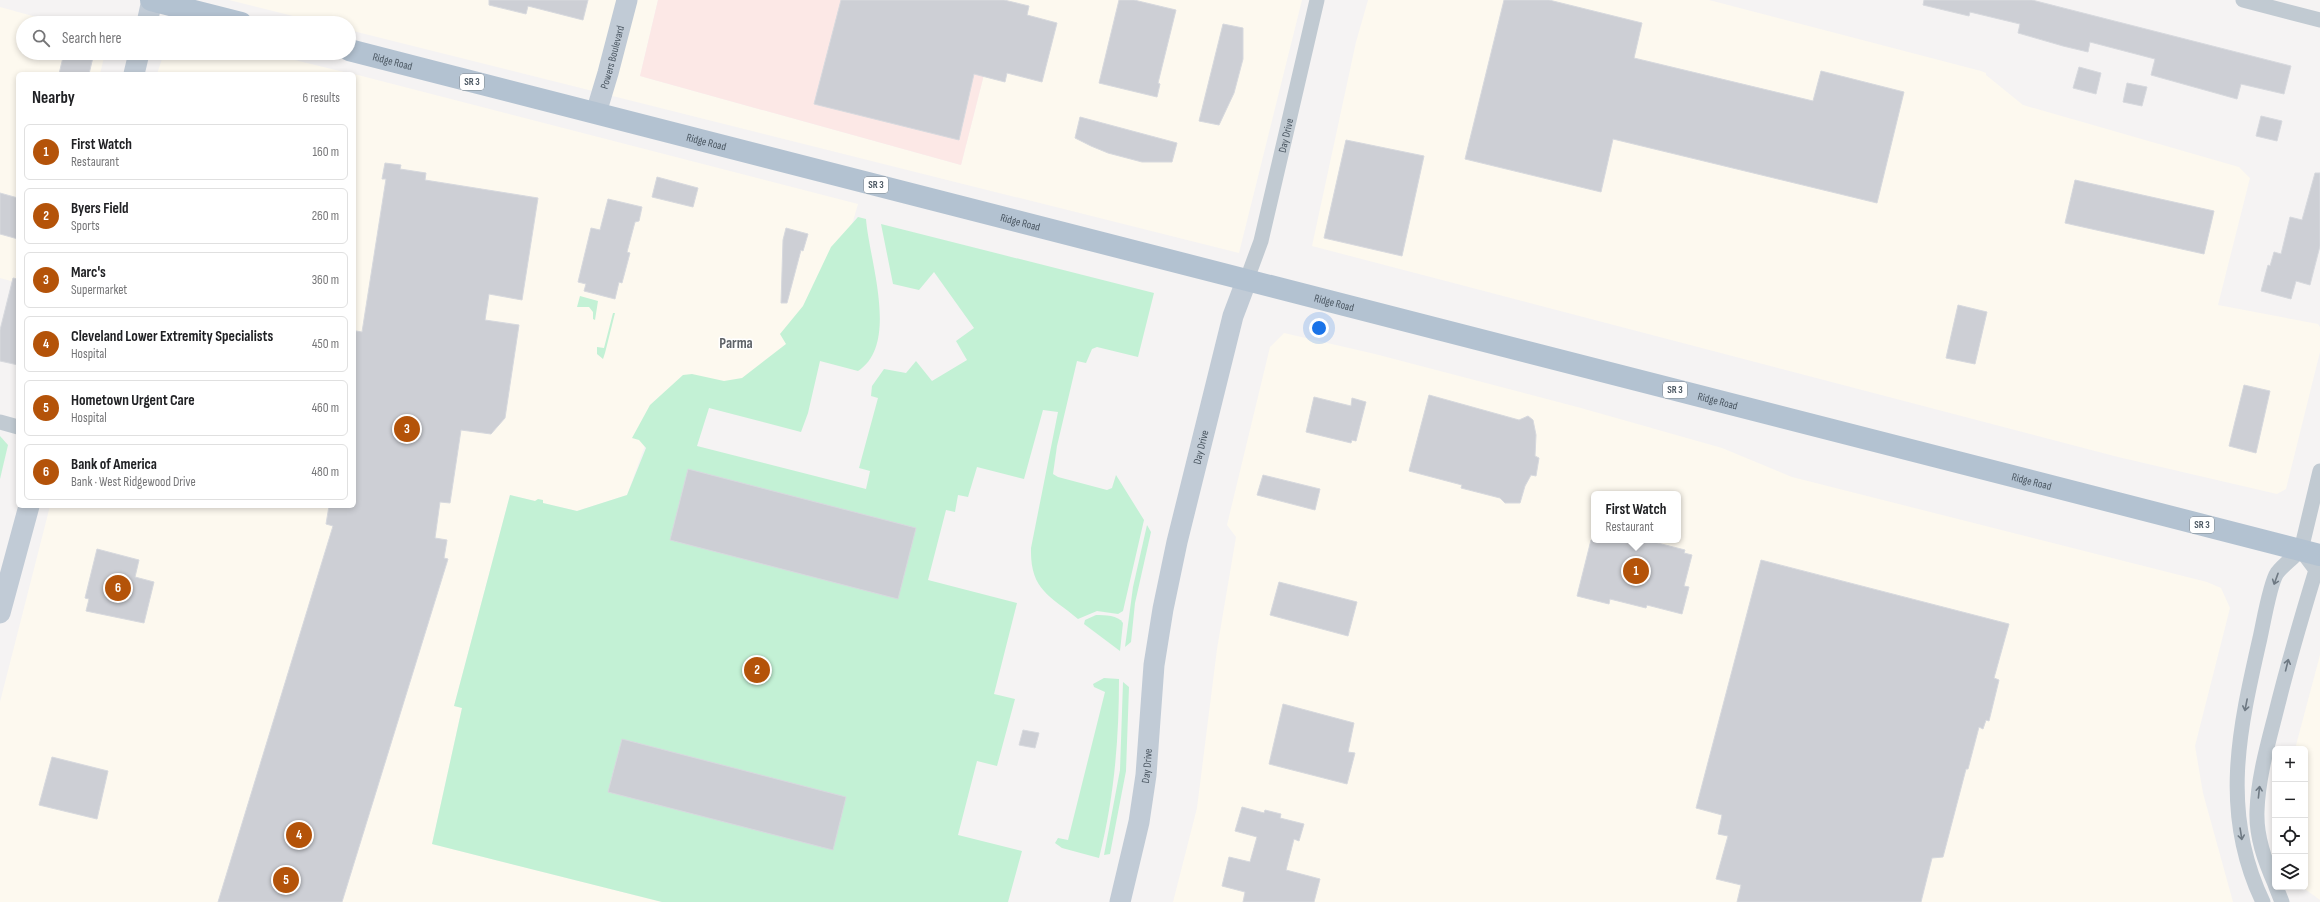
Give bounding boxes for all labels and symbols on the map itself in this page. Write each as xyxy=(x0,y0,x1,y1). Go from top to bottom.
street label: Powers Boulevard xyxy=(597,24,627,90)
street label: Ridge Road xyxy=(371,50,414,73)
road number: SR 3 xyxy=(460,74,484,90)
street label: Day Drive xyxy=(1275,117,1296,154)
street label: Ridge Road xyxy=(685,130,728,153)
road number: SR 3 xyxy=(864,177,888,193)
street label: Ridge Road xyxy=(999,211,1042,233)
street label: Ridge Road xyxy=(1313,291,1356,314)
your location xyxy=(1309,318,1329,338)
district label: Parma xyxy=(719,334,753,353)
road number: SR 3 xyxy=(1663,382,1687,398)
street label: Ridge Road xyxy=(1696,389,1739,412)
pin: 3 xyxy=(394,414,420,444)
street label: Day Drive xyxy=(1190,429,1211,466)
street label: Ridge Road xyxy=(2010,470,2053,493)
road number: SR 3 xyxy=(2190,517,2214,533)
pin: 1 xyxy=(1623,556,1649,586)
one-way arrow xyxy=(2271,572,2279,584)
pin: 6 xyxy=(105,573,131,603)
pin: 2 xyxy=(744,655,770,685)
one-way arrow xyxy=(2284,659,2292,672)
one-way arrow xyxy=(2241,698,2249,711)
street label: Day Drive xyxy=(1138,748,1154,784)
one-way arrow xyxy=(2255,786,2263,799)
pin: 4 xyxy=(286,820,312,850)
one-way arrow xyxy=(2237,827,2245,840)
pin: 5 xyxy=(273,865,299,895)

